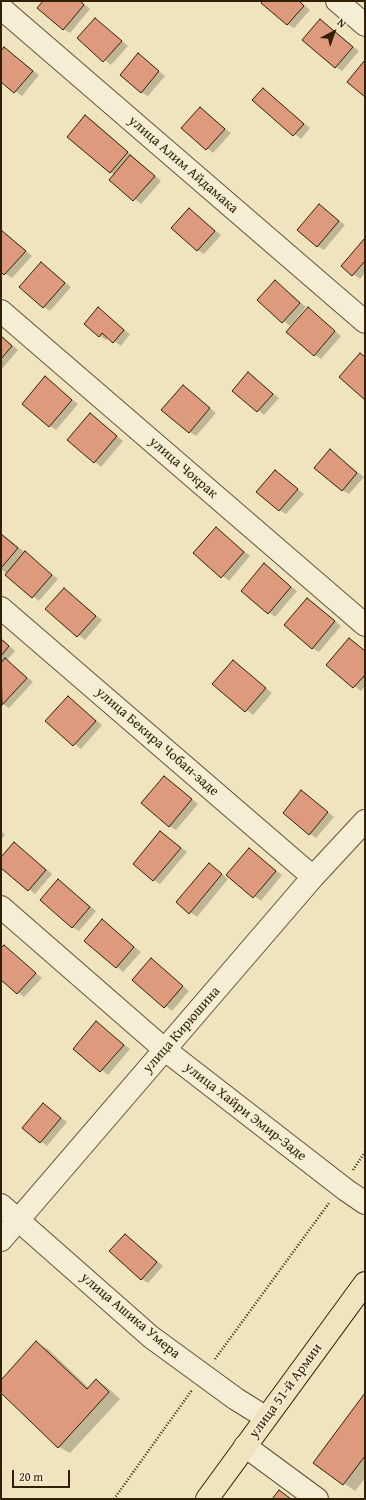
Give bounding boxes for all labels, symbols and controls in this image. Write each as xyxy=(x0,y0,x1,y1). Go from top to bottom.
north arrow xyxy=(314,12,354,52)
text: N xyxy=(334,14,350,31)
street label: улица Алим Айдамака xyxy=(125,113,241,217)
street label: улица Чокрак xyxy=(145,434,221,502)
street label: улица Бекира Чобан-заде xyxy=(92,684,222,800)
street label: улица Кирюшина xyxy=(140,983,224,1077)
street label: улица Хайри Эмир-Заде xyxy=(181,1059,309,1165)
street label: улица Ашика Умера xyxy=(77,1269,183,1363)
street label: улица 51-й Армии xyxy=(246,1340,326,1442)
scale bar xyxy=(14,1462,72,1488)
text: 20 m xyxy=(19,1468,43,1485)

